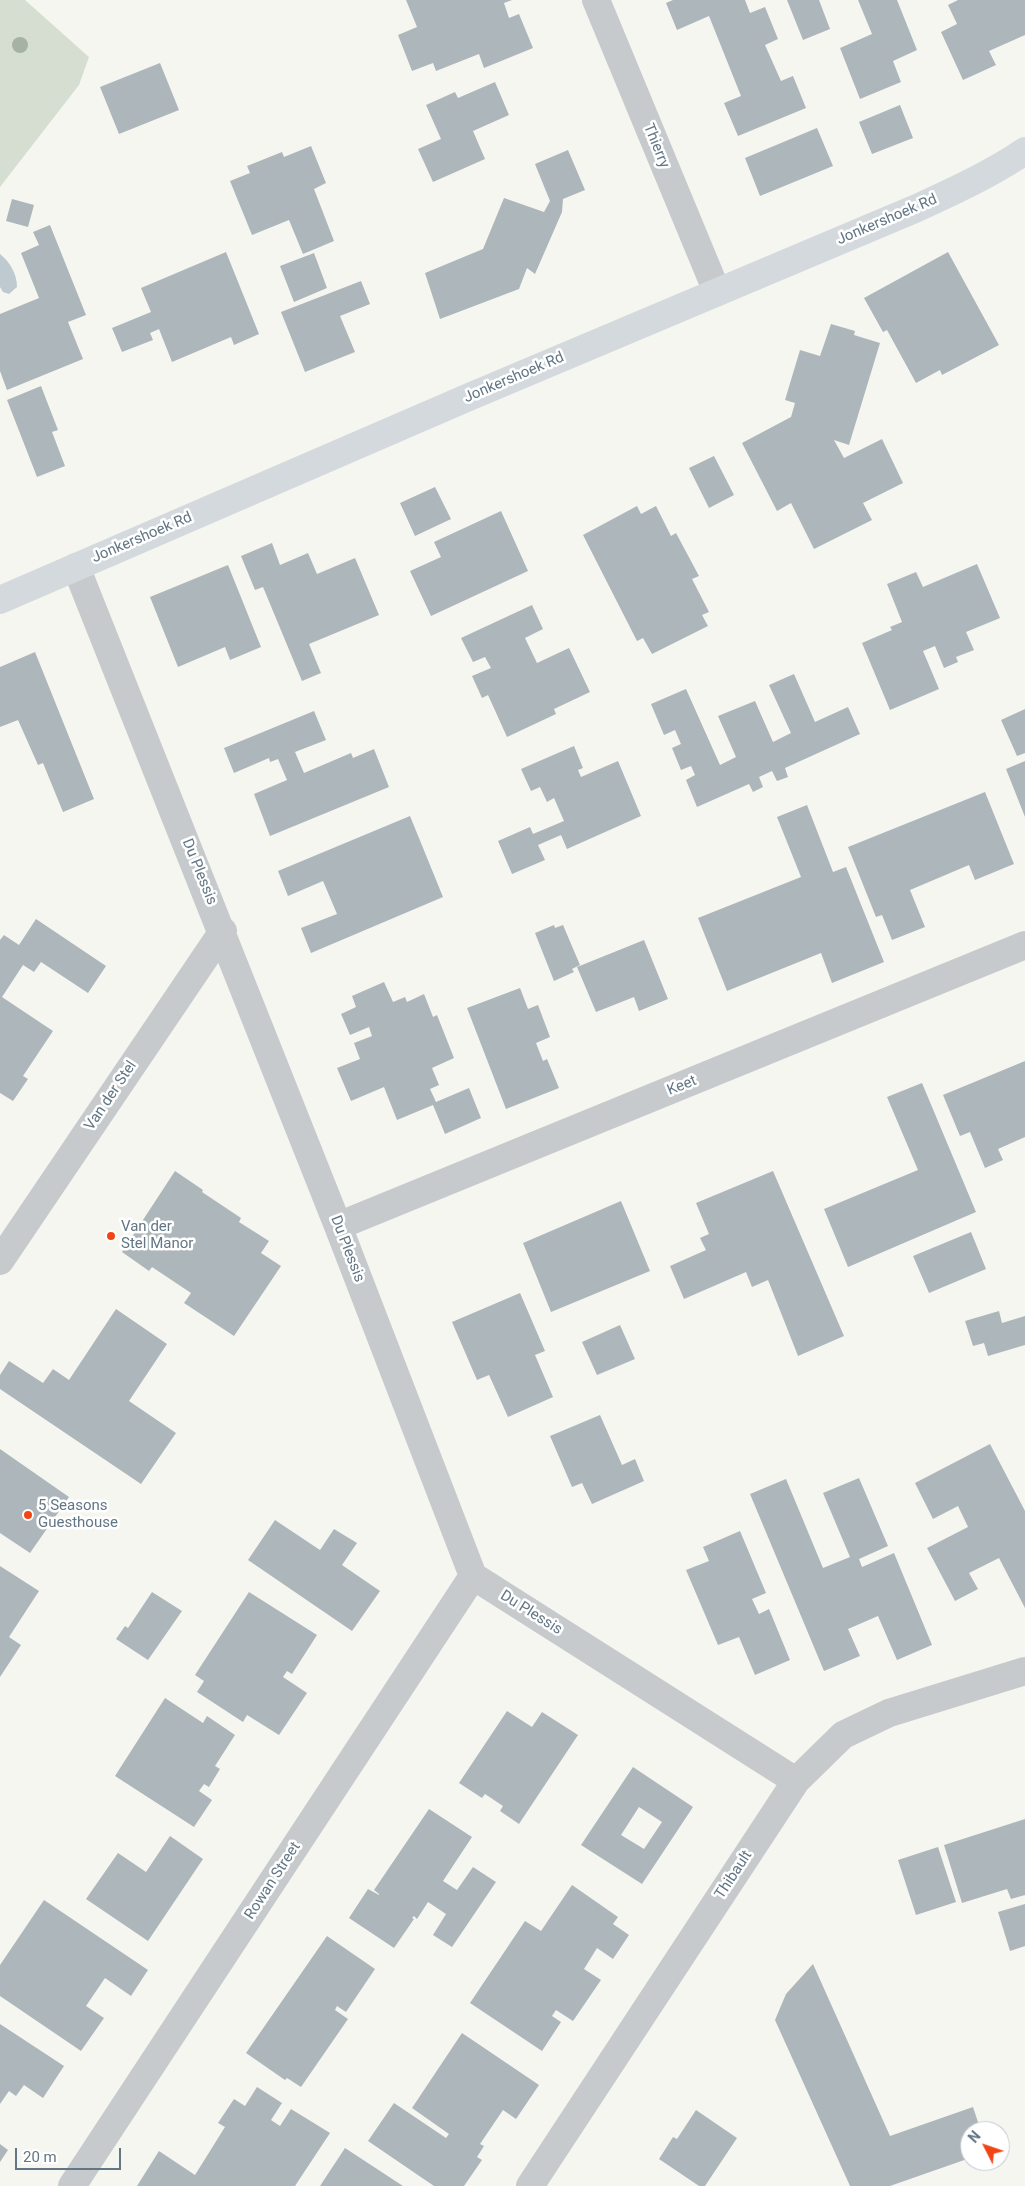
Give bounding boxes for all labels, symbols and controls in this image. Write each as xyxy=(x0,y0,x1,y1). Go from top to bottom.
street label: Thierry xyxy=(639,121,673,171)
street label: Jonkershoek Rd xyxy=(834,191,940,249)
street label: Jonkershoek Rd xyxy=(461,349,567,407)
street label: Jonkershoek Rd xyxy=(89,509,195,567)
street label: Du Plessis xyxy=(178,836,220,908)
street label: Van der Stel xyxy=(81,1058,141,1134)
street label: Keet xyxy=(665,1072,699,1100)
street label: Du Plessis xyxy=(326,1213,368,1285)
place label: Van der Stel Manor xyxy=(121,1218,193,1253)
marker: Van der Stel Manor xyxy=(105,1230,117,1242)
place label: 5 Seasons Guesthouse xyxy=(38,1497,118,1532)
marker: 5 Seasons Guesthouse xyxy=(22,1509,34,1521)
street label: Du Plessis xyxy=(497,1587,565,1639)
street label: Rowan Street xyxy=(241,1839,305,1923)
street label: Thibault xyxy=(712,1847,756,1903)
north arrow xyxy=(960,2121,1010,2171)
text: N xyxy=(965,2128,984,2146)
scale bar xyxy=(18,2138,124,2170)
text: 20 m xyxy=(23,2148,57,2166)

